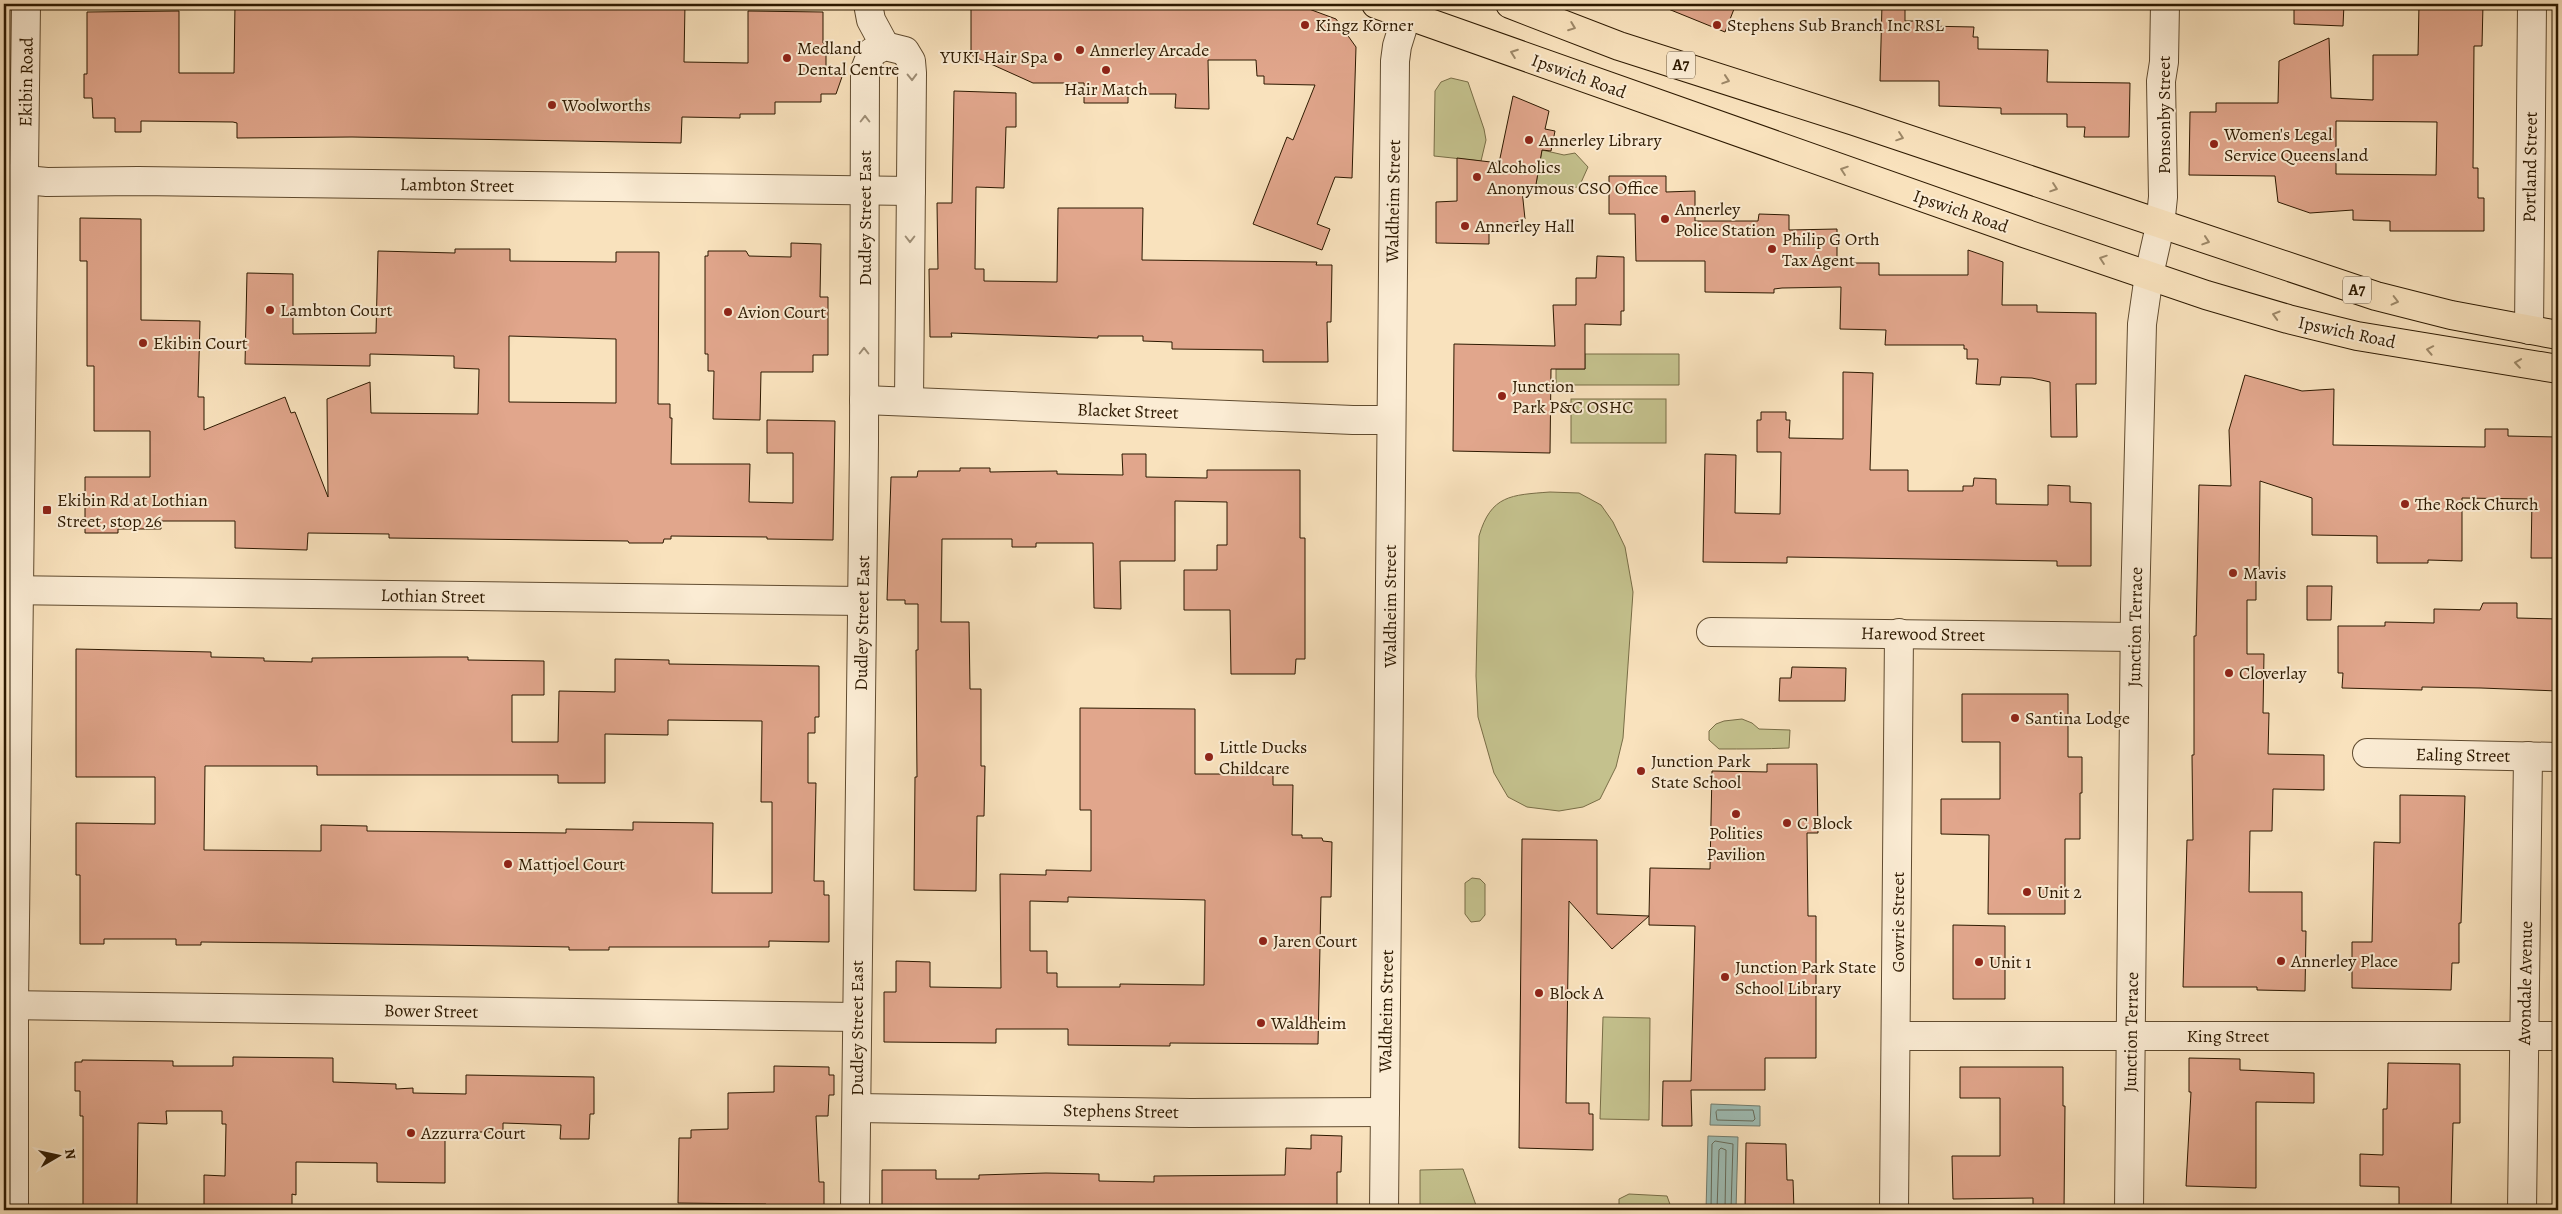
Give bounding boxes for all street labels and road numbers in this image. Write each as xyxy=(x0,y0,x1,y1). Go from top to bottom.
street label: Ekibin Road xyxy=(13,37,39,127)
street label: Ipswich Road xyxy=(1528,48,1630,104)
road number: A7 xyxy=(1667,52,1695,78)
street label: Ponsonby Street xyxy=(2152,56,2176,174)
street label: Portland Street xyxy=(2517,111,2543,223)
street label: Waldheim Street xyxy=(1380,139,1406,264)
street label: Dudley Street East xyxy=(853,150,877,286)
street label: Lambton Street xyxy=(400,172,514,198)
street label: Ipswich Road xyxy=(1910,183,2012,239)
road number: A7 xyxy=(2343,276,2371,304)
street label: Ipswich Road xyxy=(2296,310,2398,354)
street label: Blacket Street xyxy=(1077,397,1179,425)
street label: Waldheim Street xyxy=(1378,544,1402,669)
street label: Dudley Street East xyxy=(849,555,875,691)
street label: Junction Terrace xyxy=(2122,567,2148,687)
street label: Lothian Street xyxy=(380,583,486,609)
street label: Harewood Street xyxy=(1861,621,1985,647)
street label: Ealing Street xyxy=(2415,742,2511,768)
street label: Gowrie Street xyxy=(1886,872,1910,972)
street label: Avondale Avenue xyxy=(2512,921,2538,1046)
street label: Waldheim Street xyxy=(1373,949,1399,1074)
street label: Dudley Street East xyxy=(845,960,869,1096)
street label: Junction Terrace xyxy=(2118,972,2144,1092)
street label: Bower Street xyxy=(384,998,478,1024)
street label: King Street xyxy=(2186,1024,2270,1048)
street label: Stephens Street xyxy=(1063,1098,1179,1124)

